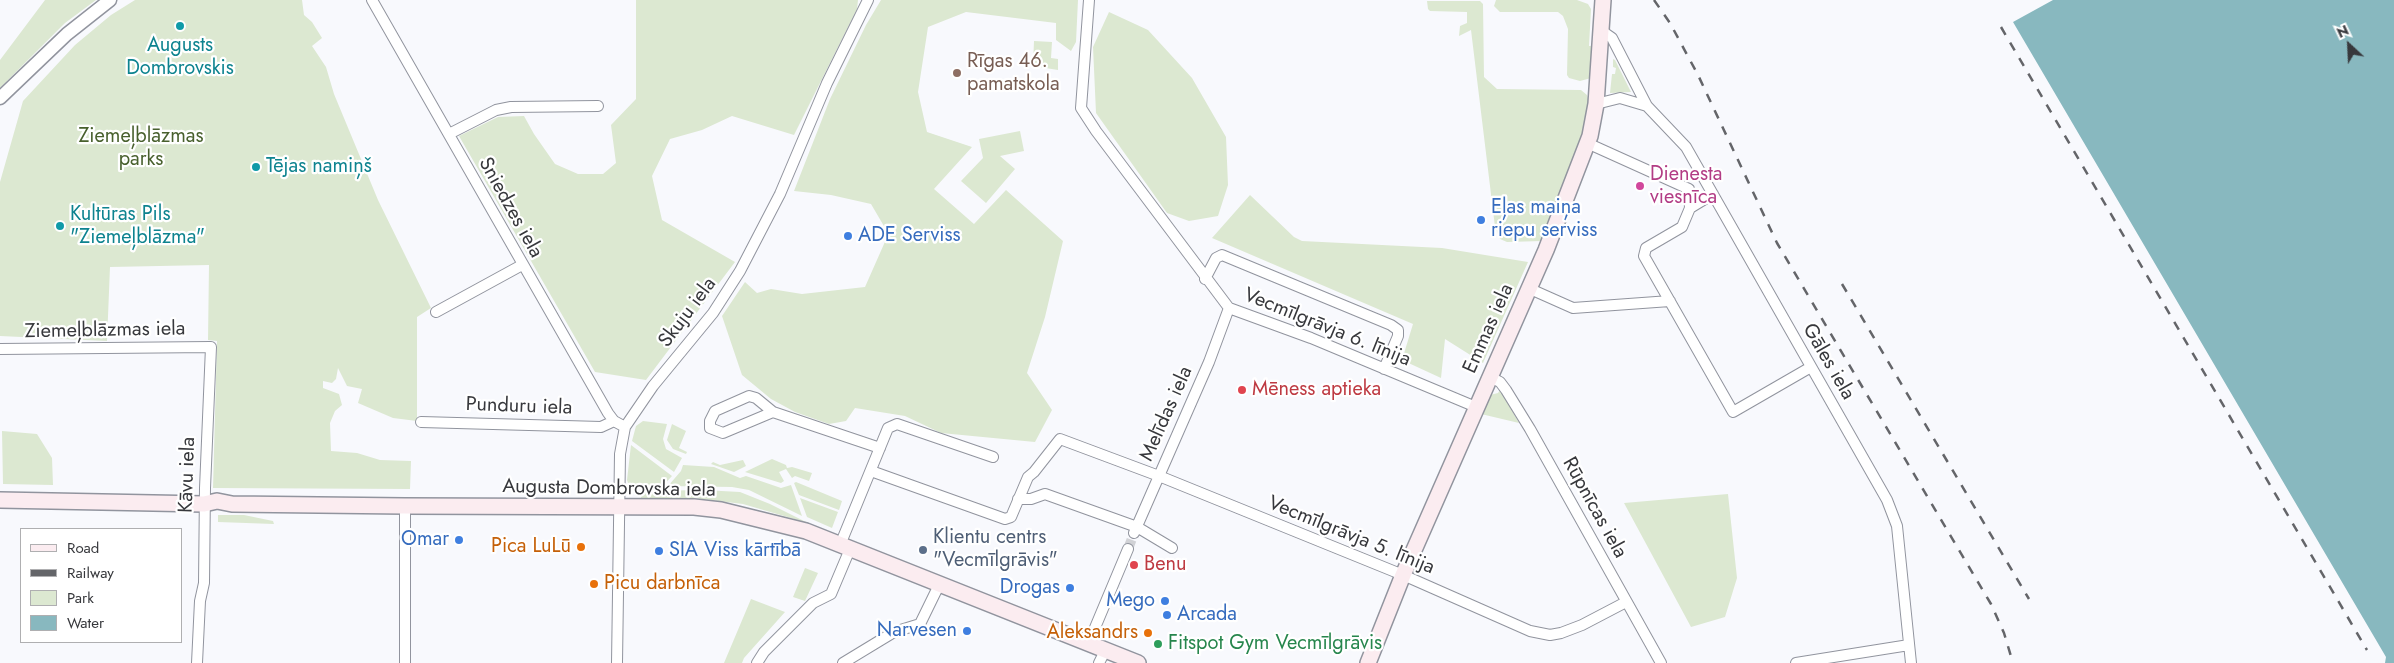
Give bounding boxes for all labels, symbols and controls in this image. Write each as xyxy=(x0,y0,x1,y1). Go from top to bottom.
marker: Augusts Dombrovskis xyxy=(174,20,186,32)
north arrow xyxy=(2324,20,2374,70)
text: N xyxy=(2333,20,2352,43)
place label: Augusts Dombrovskis xyxy=(126,34,234,81)
place label: Rīgas 46. pamatskola xyxy=(967,50,1060,97)
marker: Rīgas 46. pamatskola xyxy=(951,67,963,79)
park label: Ziemeļblāzmas parks xyxy=(78,125,204,172)
street label: Sniedzes iela xyxy=(473,153,547,263)
place label: Tējas namiņš xyxy=(266,155,372,179)
marker: Tējas namiņš xyxy=(250,161,262,173)
place label: Dienesta viesnīca xyxy=(1650,163,1722,210)
marker: Dienesta viesnīca xyxy=(1634,180,1646,192)
place label: Eļas maiņa riepu serviss xyxy=(1491,196,1597,243)
place label: Kultūras Pils "Ziemeļblāzma" xyxy=(70,203,205,250)
marker: Eļas maiņa riepu serviss xyxy=(1475,214,1487,226)
marker: Kultūras Pils "Ziemeļblāzma" xyxy=(54,220,66,232)
place label: ADE Serviss xyxy=(858,224,961,248)
marker: ADE Serviss xyxy=(842,230,854,242)
street label: Skuju iela xyxy=(654,273,722,353)
street label: Emmas iela xyxy=(1459,280,1519,378)
street label: Vecmīlgrāvja 6. līnija xyxy=(1240,284,1414,372)
street label: Ziemeļblāzmas iela xyxy=(24,318,186,344)
street label: Gāles iela xyxy=(1797,320,1859,404)
street label: Melīdas iela xyxy=(1135,363,1199,465)
place label: Mēness aptieka xyxy=(1252,378,1381,402)
marker: Mēness aptieka xyxy=(1236,384,1248,396)
street label: Punduru iela xyxy=(465,393,573,421)
street label: Kāvu iela xyxy=(175,437,201,513)
street label: Rūpnīcas iela xyxy=(1556,453,1632,563)
street label: Augusta Dombrovska iela xyxy=(502,475,716,503)
street label: Vecmīlgrāvja 5. līnija xyxy=(1264,492,1438,580)
place label: Klientu centrs "Vecmīlgrāvis" xyxy=(933,526,1058,573)
legend xyxy=(20,528,182,643)
place label: Omar xyxy=(401,528,449,552)
marker: Omar xyxy=(453,534,465,546)
place label: Pica LuLū xyxy=(491,535,571,559)
text: Road xyxy=(67,537,99,559)
place label: SIA Viss kārtībā xyxy=(669,539,801,563)
marker: Pica LuLū xyxy=(575,541,587,553)
marker: Klientu centrs "Vecmīlgrāvis" xyxy=(917,544,929,556)
marker: SIA Viss kārtībā xyxy=(653,545,665,557)
place label: Benu xyxy=(1144,553,1186,577)
marker: Benu xyxy=(1128,559,1140,571)
text: Railway xyxy=(67,562,114,584)
place label: Picu darbnīca xyxy=(604,572,720,596)
place label: Drogas xyxy=(1000,576,1060,600)
marker: Picu darbnīca xyxy=(588,578,600,590)
marker: Drogas xyxy=(1064,582,1076,594)
text: Park xyxy=(67,587,94,609)
place label: Mego xyxy=(1106,589,1155,613)
marker: Mego xyxy=(1159,595,1171,607)
place label: Arcada xyxy=(1177,603,1237,627)
marker: Arcada xyxy=(1161,609,1173,621)
text: Water xyxy=(67,612,104,634)
place label: Narvesen xyxy=(877,619,957,643)
place label: Aleksandrs xyxy=(1047,621,1138,645)
marker: Narvesen xyxy=(961,625,973,637)
marker: Aleksandrs xyxy=(1142,627,1154,639)
place label: Fitspot Gym Vecmīlgrāvis xyxy=(1168,632,1382,656)
marker: Fitspot Gym Vecmīlgrāvis xyxy=(1152,638,1164,650)

